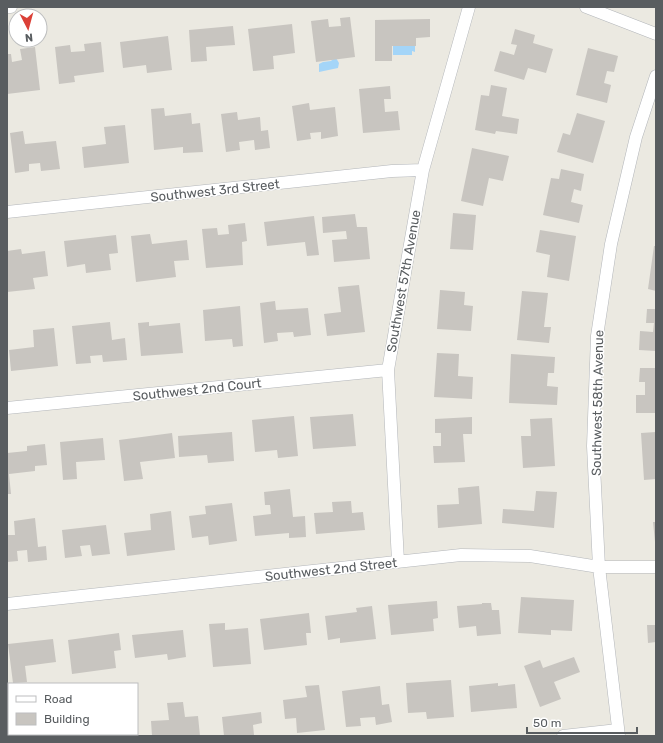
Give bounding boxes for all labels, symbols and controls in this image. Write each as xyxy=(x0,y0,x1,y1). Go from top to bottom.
north arrow xyxy=(8,8,48,48)
text: N xyxy=(24,31,34,44)
street label: Southwest 3rd Street xyxy=(150,176,280,205)
street label: Southwest 57th Avenue xyxy=(384,209,423,354)
street label: Southwest 58th Avenue xyxy=(589,330,606,476)
street label: Southwest 2nd Court xyxy=(132,375,262,404)
street label: Southwest 2nd Street xyxy=(264,555,398,584)
legend xyxy=(8,683,138,735)
text: Road xyxy=(44,692,72,706)
scale bar xyxy=(527,709,637,735)
text: Building xyxy=(44,712,90,726)
text: 50 m xyxy=(533,716,561,730)

